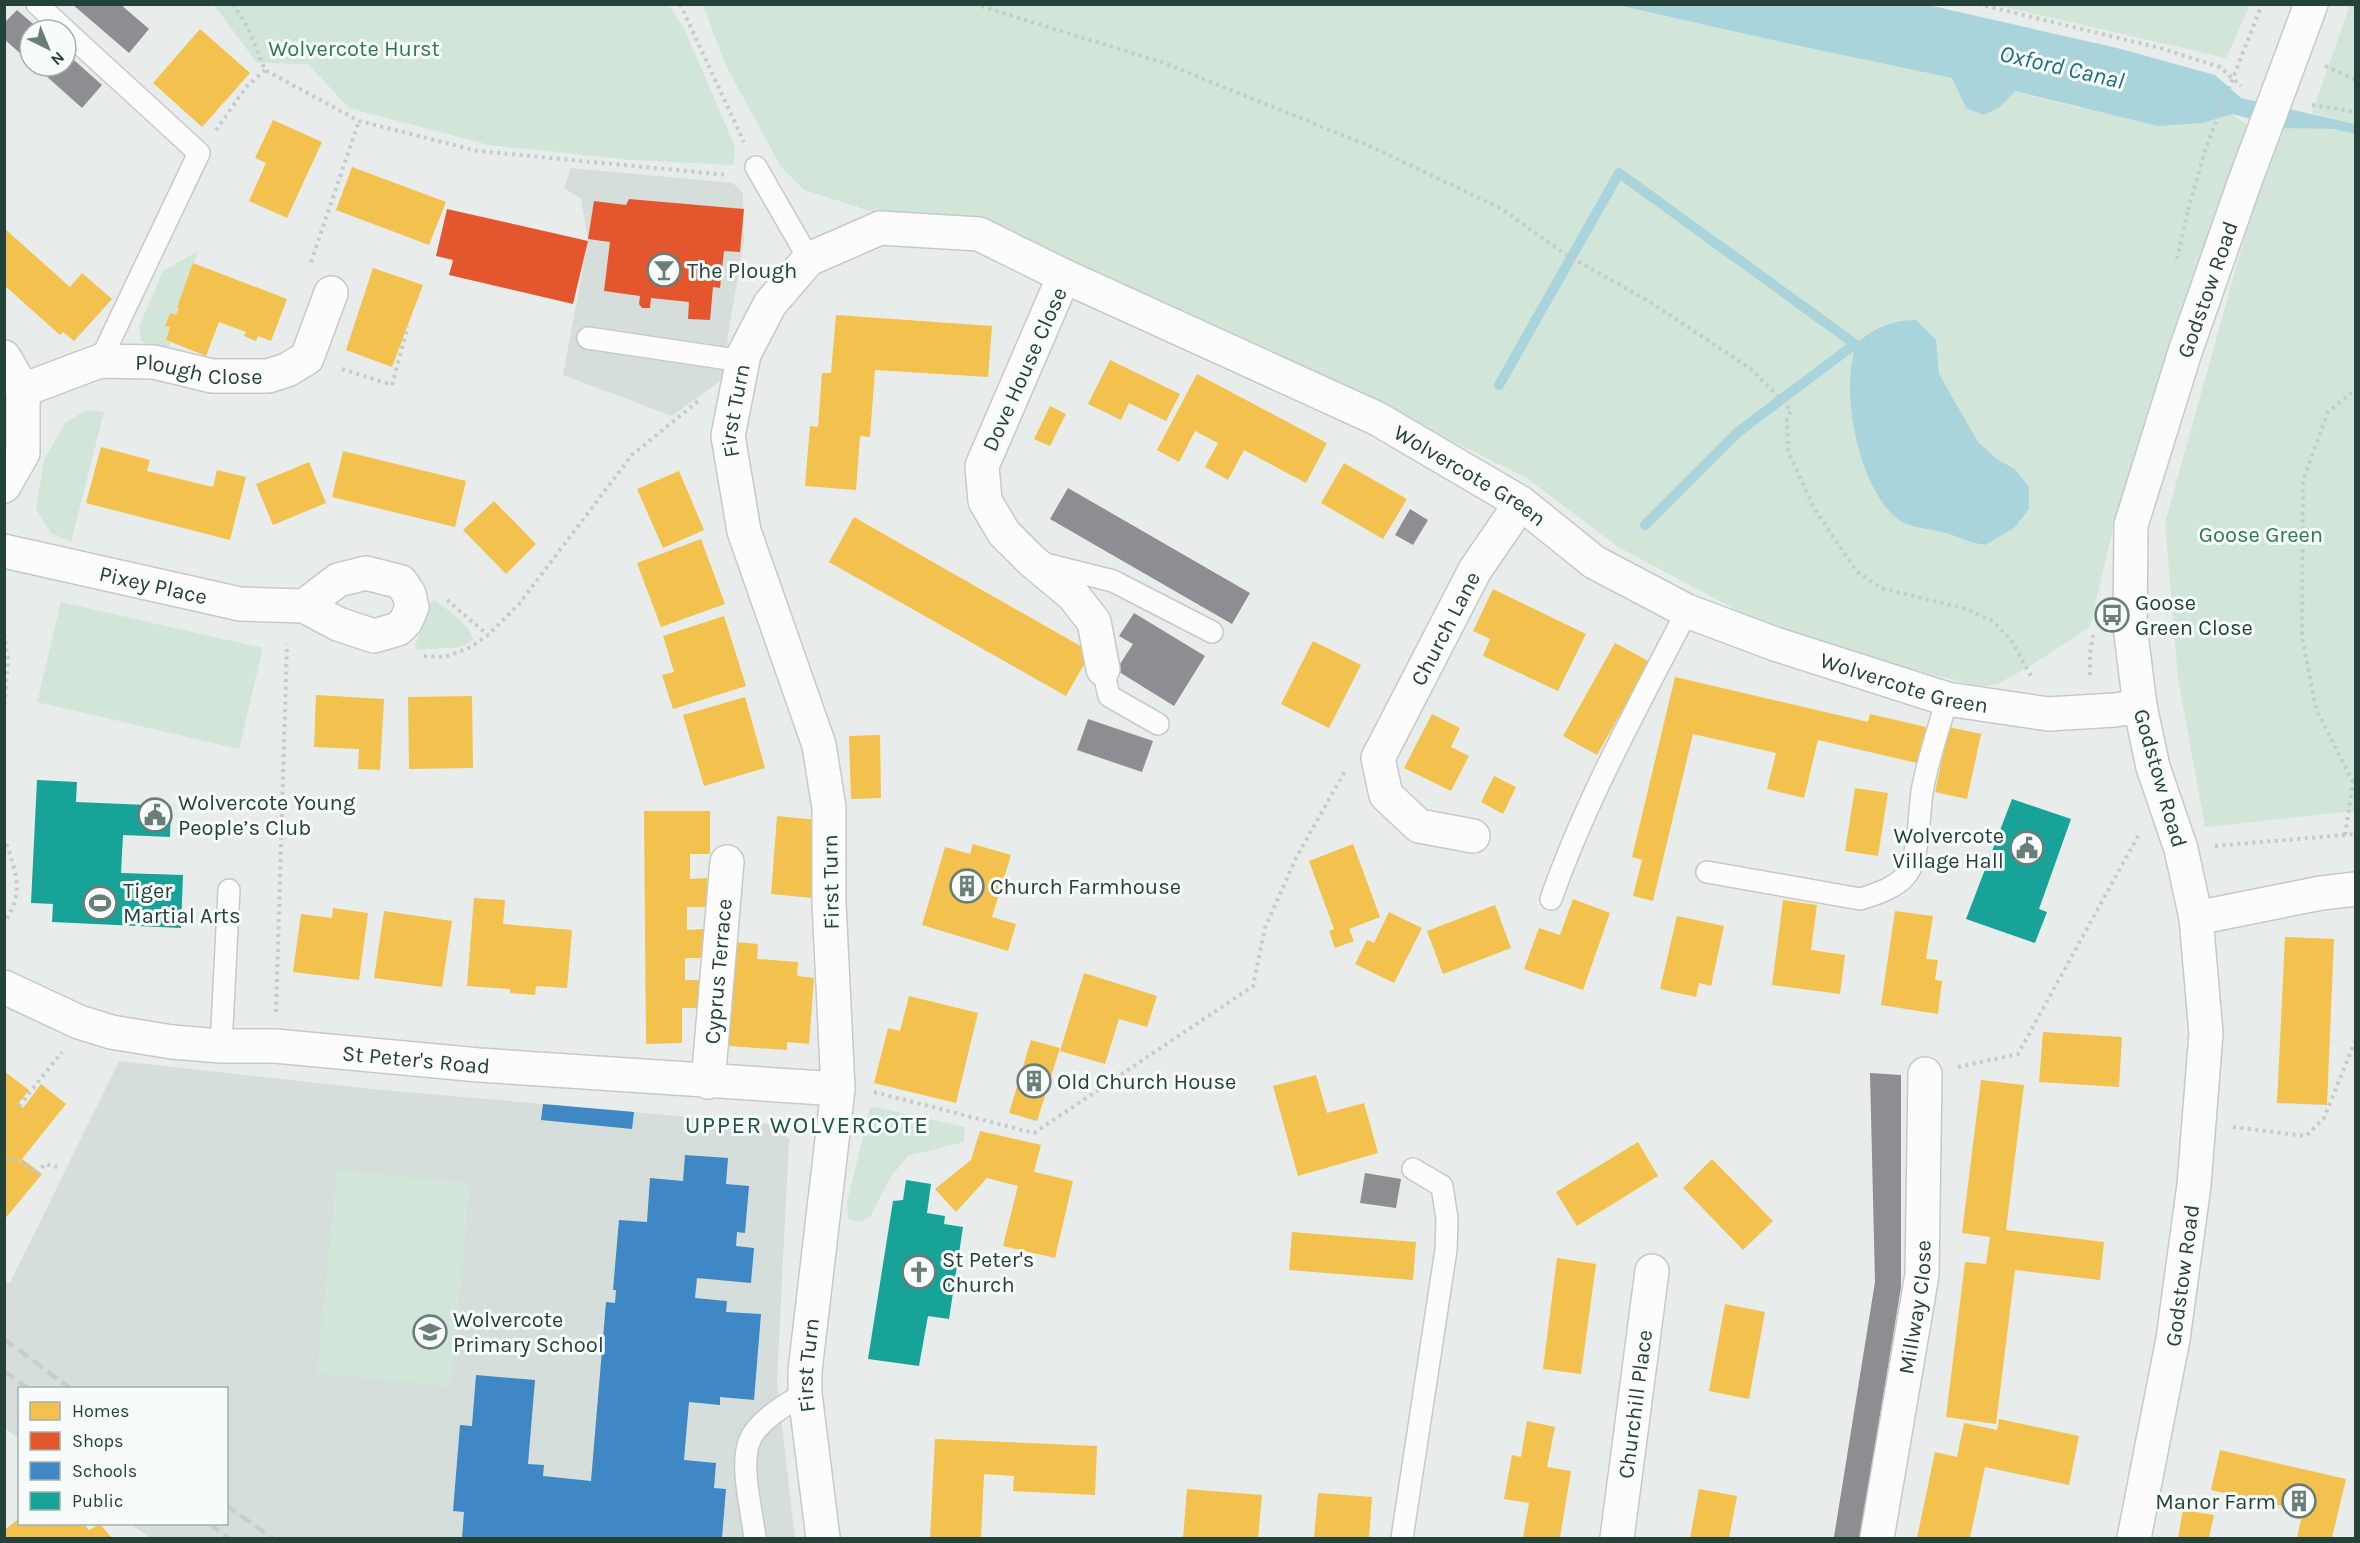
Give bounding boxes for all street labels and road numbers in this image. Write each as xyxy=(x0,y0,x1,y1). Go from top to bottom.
street label: Godstow Road xyxy=(2172,218,2244,361)
street label: Dove House Close xyxy=(977,283,1073,455)
street label: Plough Close xyxy=(135,350,263,390)
street label: First Turn xyxy=(716,362,756,459)
street label: Wolvercote Green xyxy=(1389,419,1551,532)
street label: Pixey Place xyxy=(97,561,210,610)
street label: Church Lane xyxy=(1406,567,1486,690)
street label: Wolvercote Green xyxy=(1817,647,1990,719)
street label: Godstow Road xyxy=(2128,706,2192,851)
street label: First Turn xyxy=(817,834,845,930)
street label: Cyprus Terrace xyxy=(699,898,738,1045)
street label: St Peter's Road xyxy=(341,1040,491,1080)
street label: Godstow Road xyxy=(2160,1203,2205,1349)
street label: Millway Close xyxy=(1893,1240,1937,1377)
street label: First Turn xyxy=(793,1316,825,1414)
street label: Churchill Place xyxy=(1613,1328,1658,1480)

